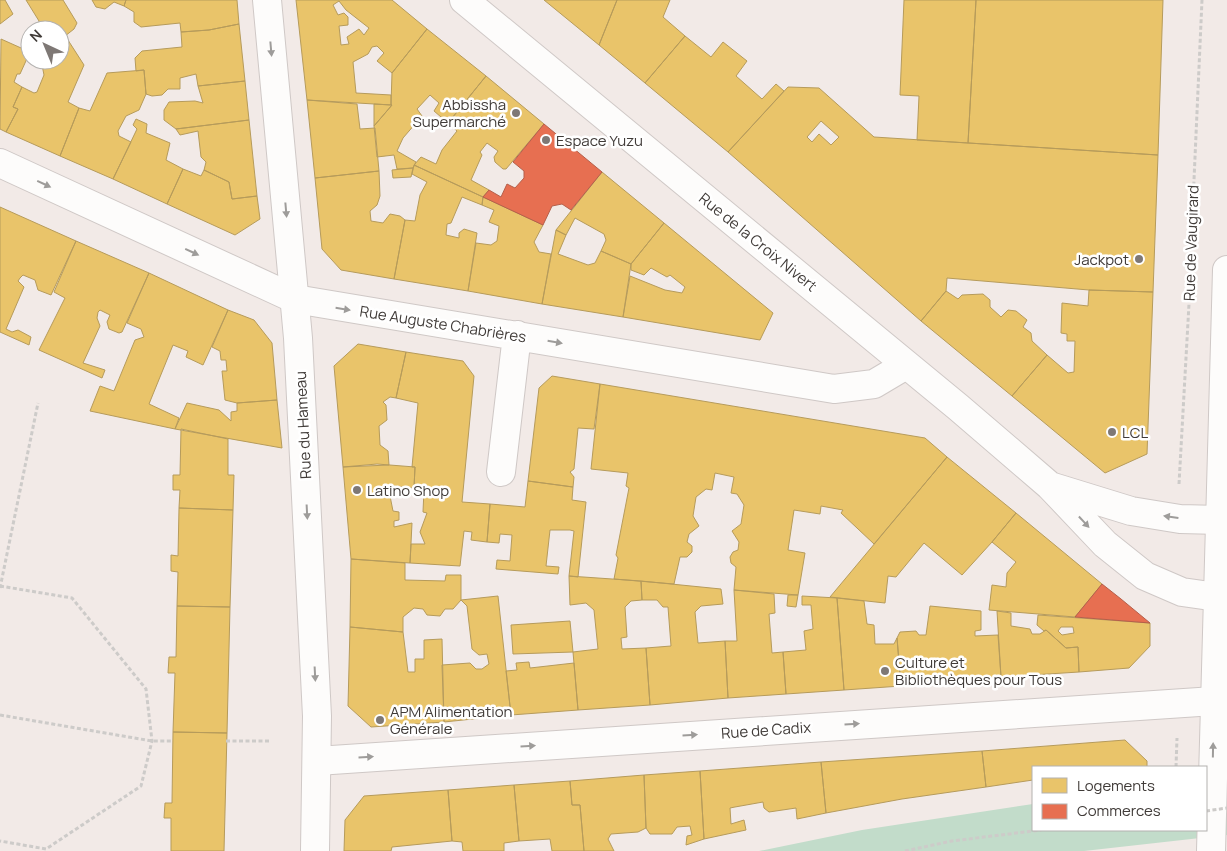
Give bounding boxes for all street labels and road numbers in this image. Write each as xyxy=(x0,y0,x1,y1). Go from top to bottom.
street label: Rue de Vaugirard xyxy=(1178,184,1204,302)
street label: Rue de la Croix Nivert xyxy=(695,188,821,296)
street label: Rue Auguste Chabrières xyxy=(358,300,528,348)
street label: Rue du Hameau xyxy=(290,370,316,480)
street label: Rue de Cadix xyxy=(720,716,812,744)

